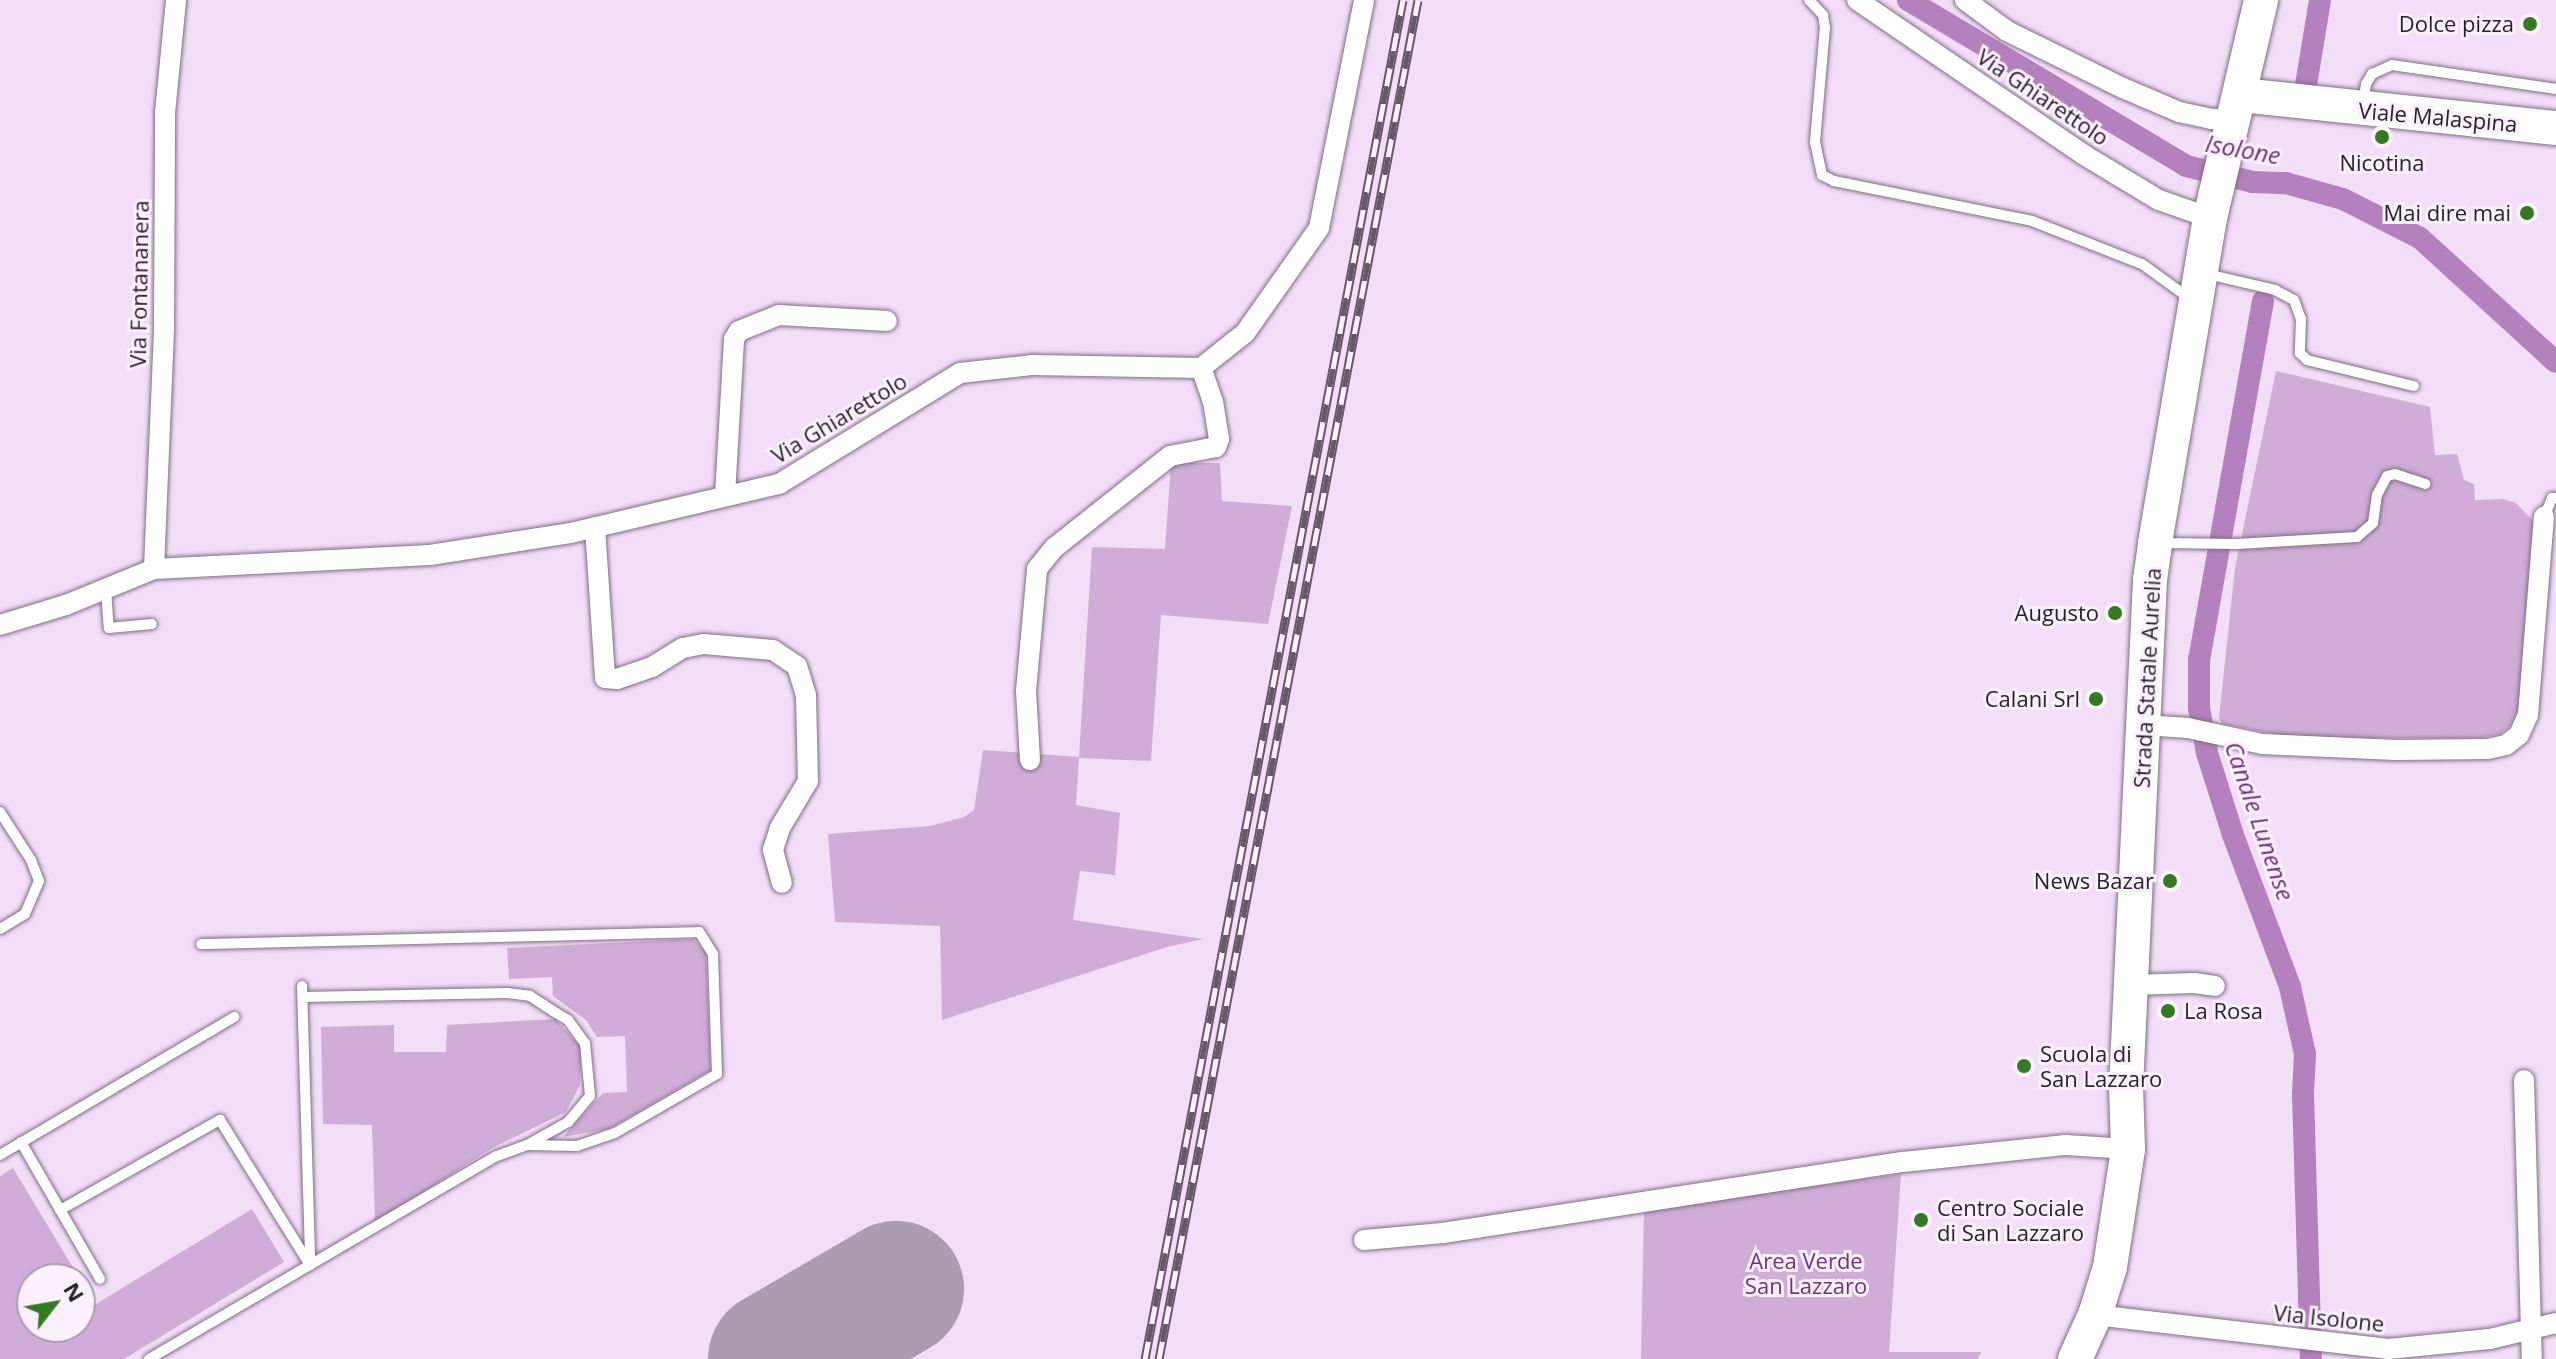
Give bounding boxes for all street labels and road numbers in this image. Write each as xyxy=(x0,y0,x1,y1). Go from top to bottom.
street label: Via Ghiarettolo xyxy=(1972,43,2114,151)
street label: Viale Malaspina xyxy=(2357,97,2519,137)
street label: Via Fontananera xyxy=(124,200,154,368)
street label: Via Ghiarettolo xyxy=(767,367,911,469)
street label: Strada Statale Aurelia xyxy=(2128,567,2166,789)
street label: Via Isolone xyxy=(2272,1299,2386,1337)

